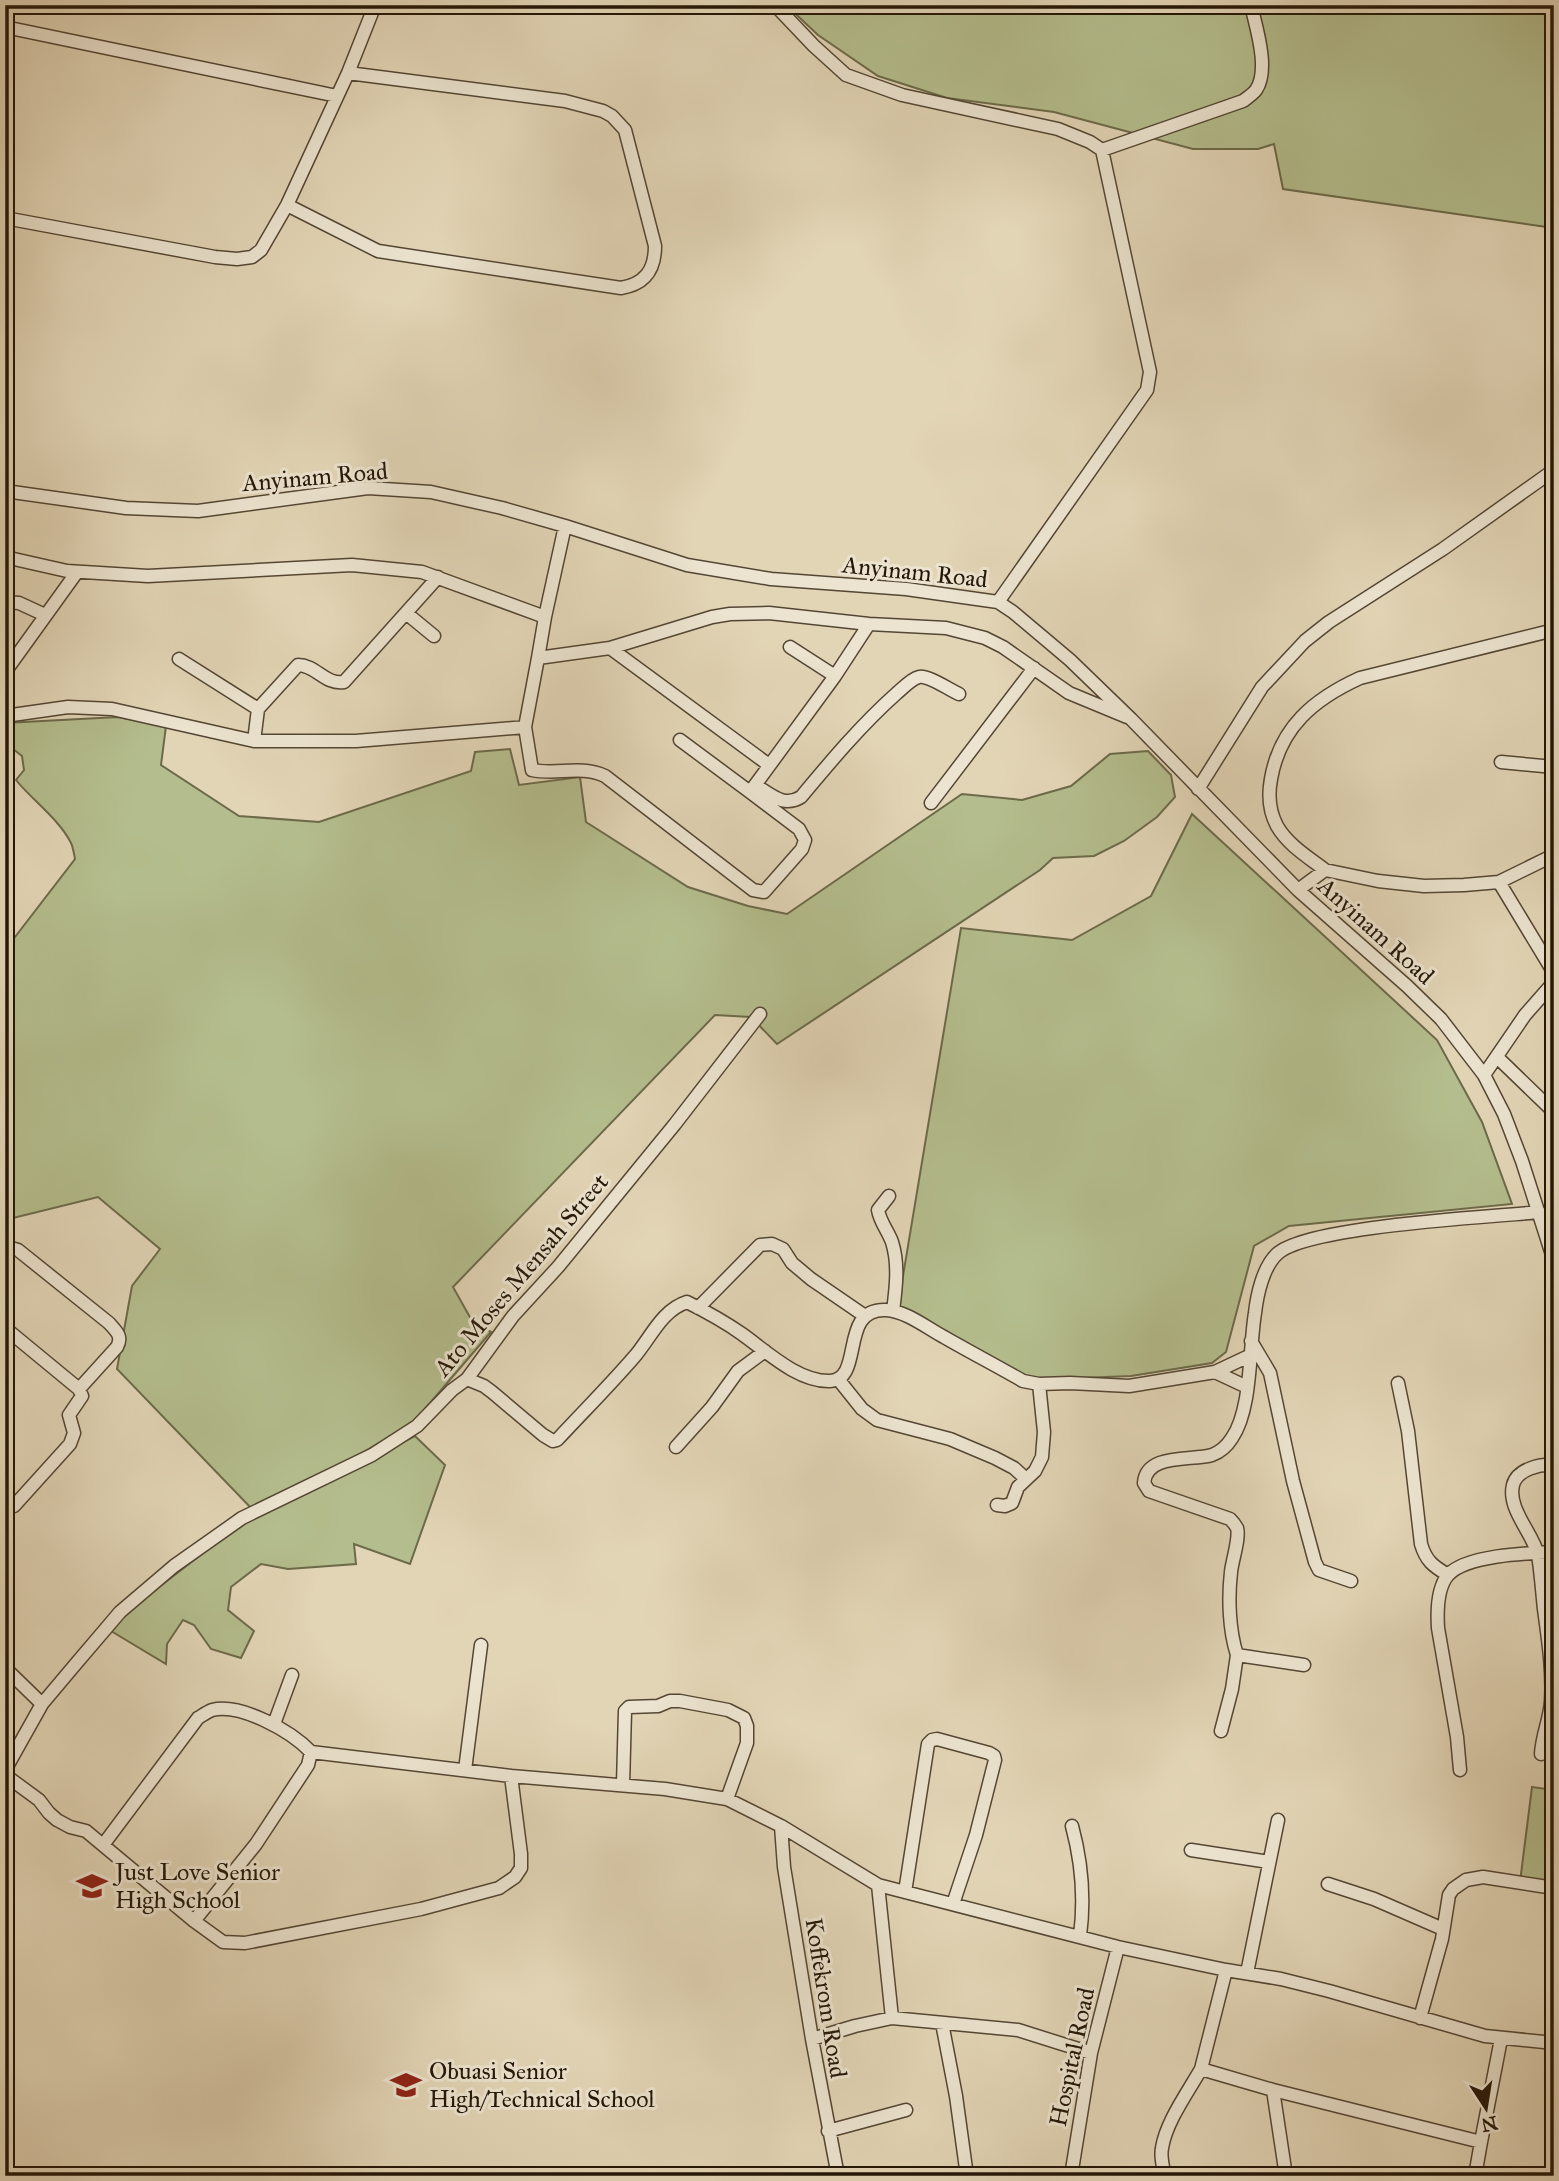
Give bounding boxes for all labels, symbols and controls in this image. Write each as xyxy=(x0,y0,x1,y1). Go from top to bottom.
street label: Anyinam Road xyxy=(240,456,389,498)
street label: Anyinam Road xyxy=(840,549,989,595)
street label: Anyinam Road xyxy=(1311,870,1440,991)
street label: Ato Moses Mensah Street xyxy=(427,1167,615,1383)
place label: Just Love Senior High School xyxy=(112,1857,280,1915)
school or university icon: Just Love Senior High School xyxy=(75,1869,109,1903)
street label: Koffekrom Road xyxy=(799,1916,853,2080)
street label: Hospital Road xyxy=(1043,1985,1101,2129)
place label: Obuasi Senior High/Technical School xyxy=(429,2056,655,2114)
school or university icon: Obuasi Senior High/Technical School xyxy=(389,2068,423,2102)
north arrow xyxy=(1450,2072,1520,2142)
text: N xyxy=(1479,2111,1500,2137)

